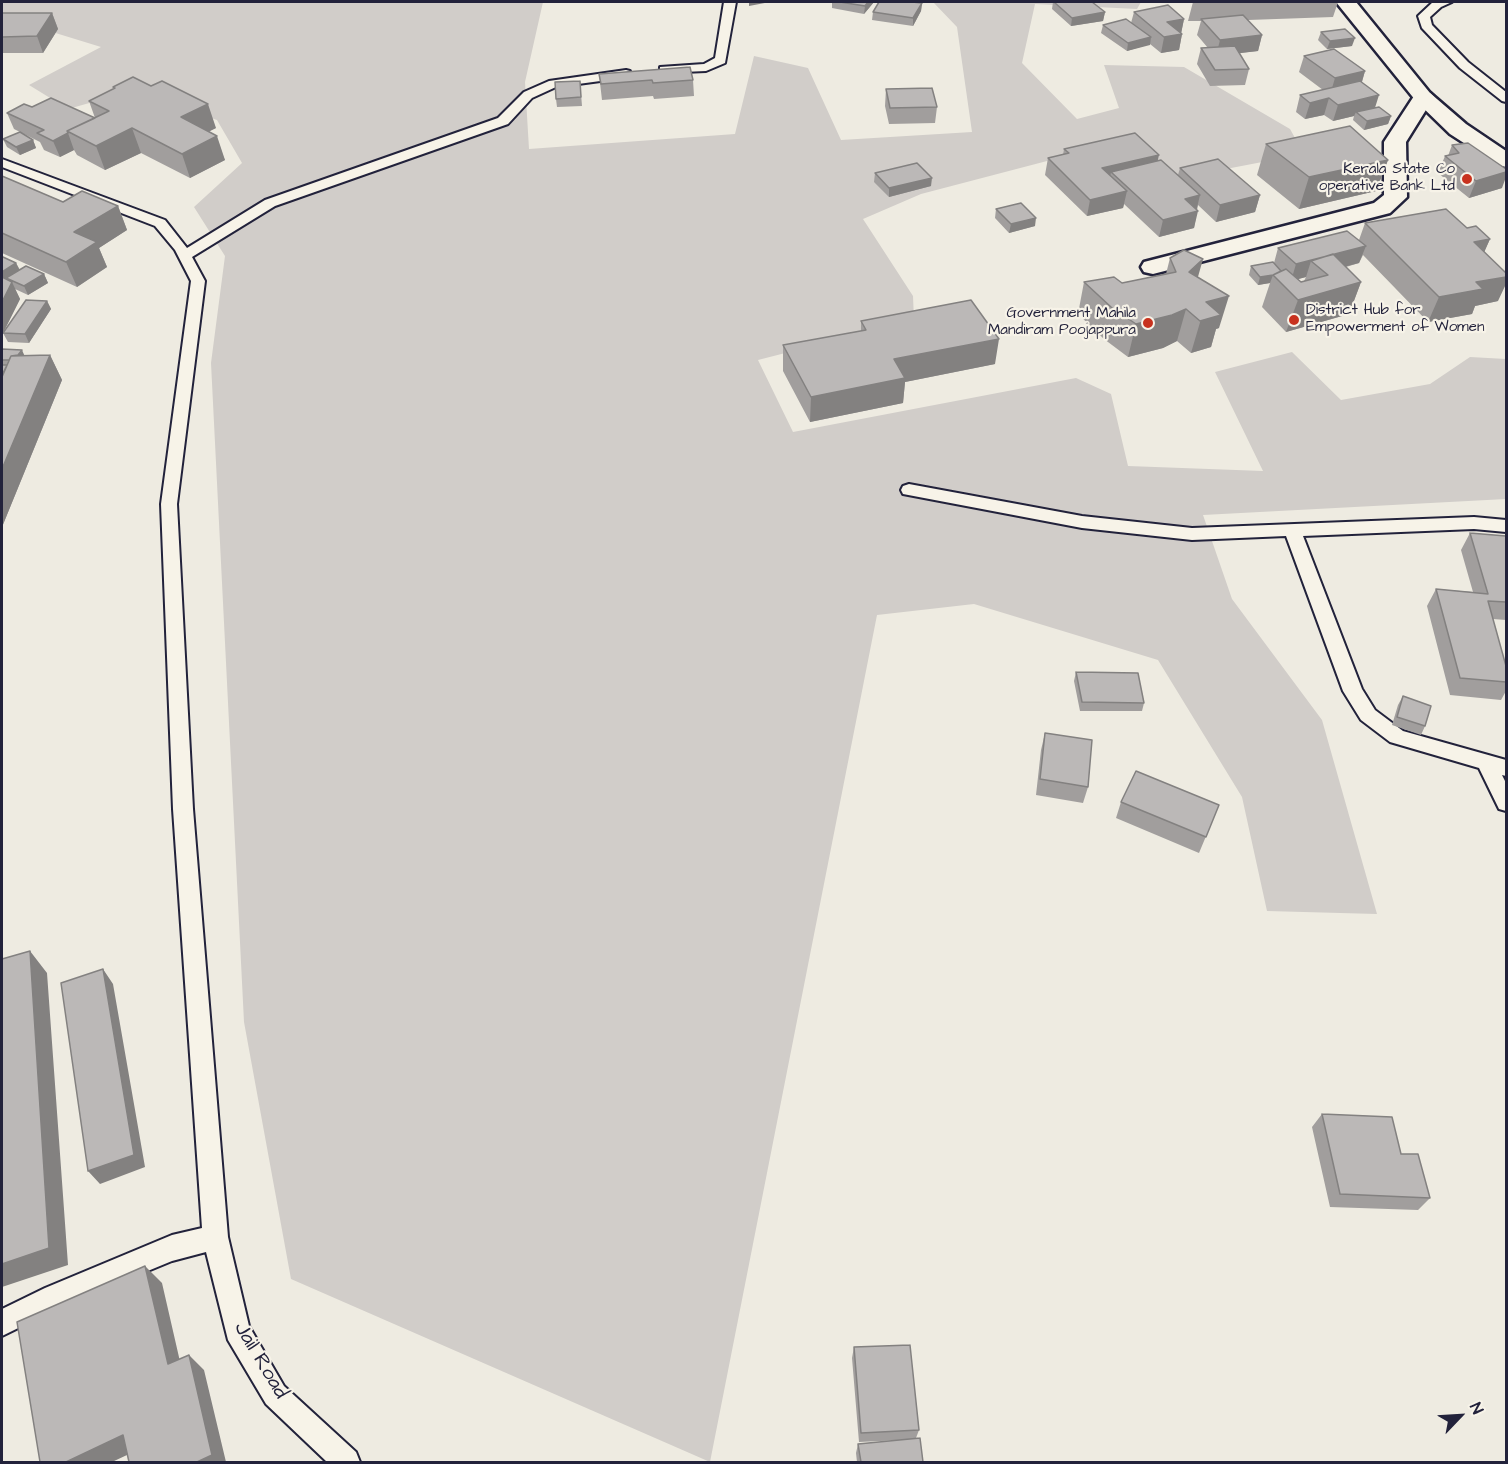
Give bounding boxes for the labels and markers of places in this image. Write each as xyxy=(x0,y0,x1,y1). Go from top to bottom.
place label: Kerala State Co operative Bank Ltd xyxy=(1319,161,1455,196)
marker: Kerala State Co operative Bank Ltd xyxy=(1460,172,1474,186)
place label: District Hub for Empowerment of Women xyxy=(1306,302,1484,337)
place label: Government Mahila Mandiram Poojappura xyxy=(988,305,1136,340)
marker: District Hub for Empowerment of Women xyxy=(1287,313,1301,327)
marker: Government Mahila Mandiram Poojappura xyxy=(1141,316,1155,330)

